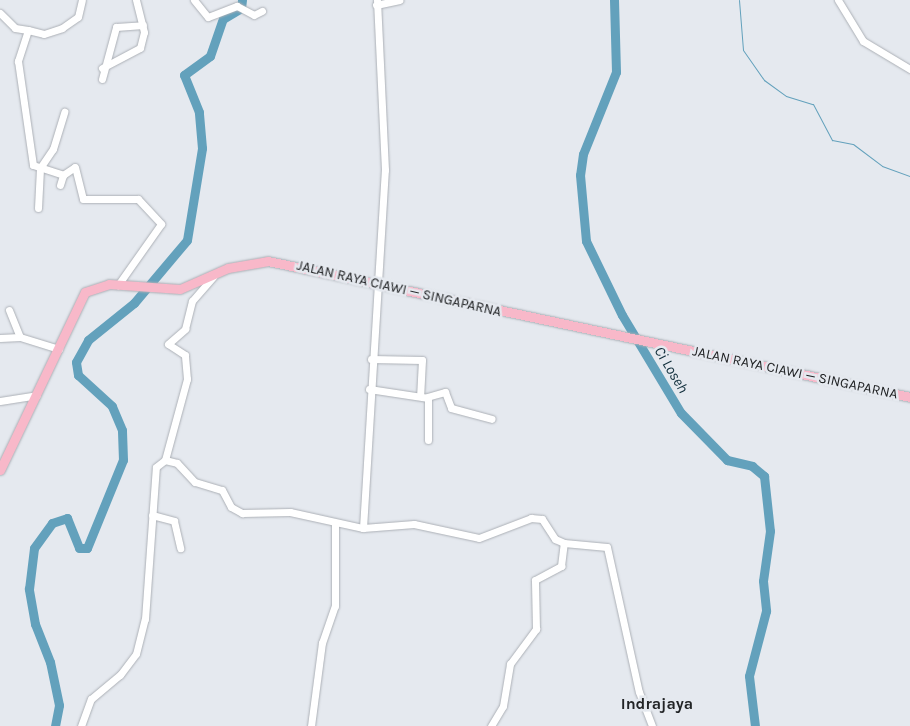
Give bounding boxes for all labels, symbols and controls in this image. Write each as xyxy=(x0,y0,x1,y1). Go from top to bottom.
street label: JALAN RAYA CIAWI — SINGAPARNA xyxy=(295,257,503,321)
water label: Ci Loseh xyxy=(650,343,692,397)
street label: JALAN RAYA CIAWI — SINGAPARNA xyxy=(691,343,899,403)
district label: Indrajaya xyxy=(621,694,693,714)

